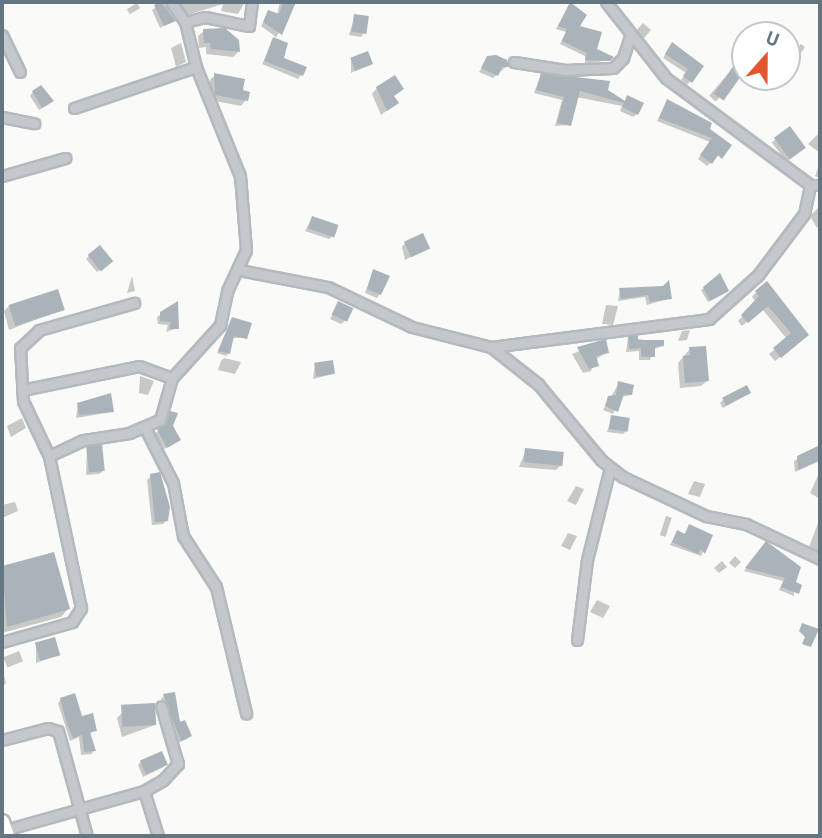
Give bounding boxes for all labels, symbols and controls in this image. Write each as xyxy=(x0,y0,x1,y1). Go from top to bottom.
north arrow xyxy=(731,21,801,91)
text: U xyxy=(762,22,784,54)

